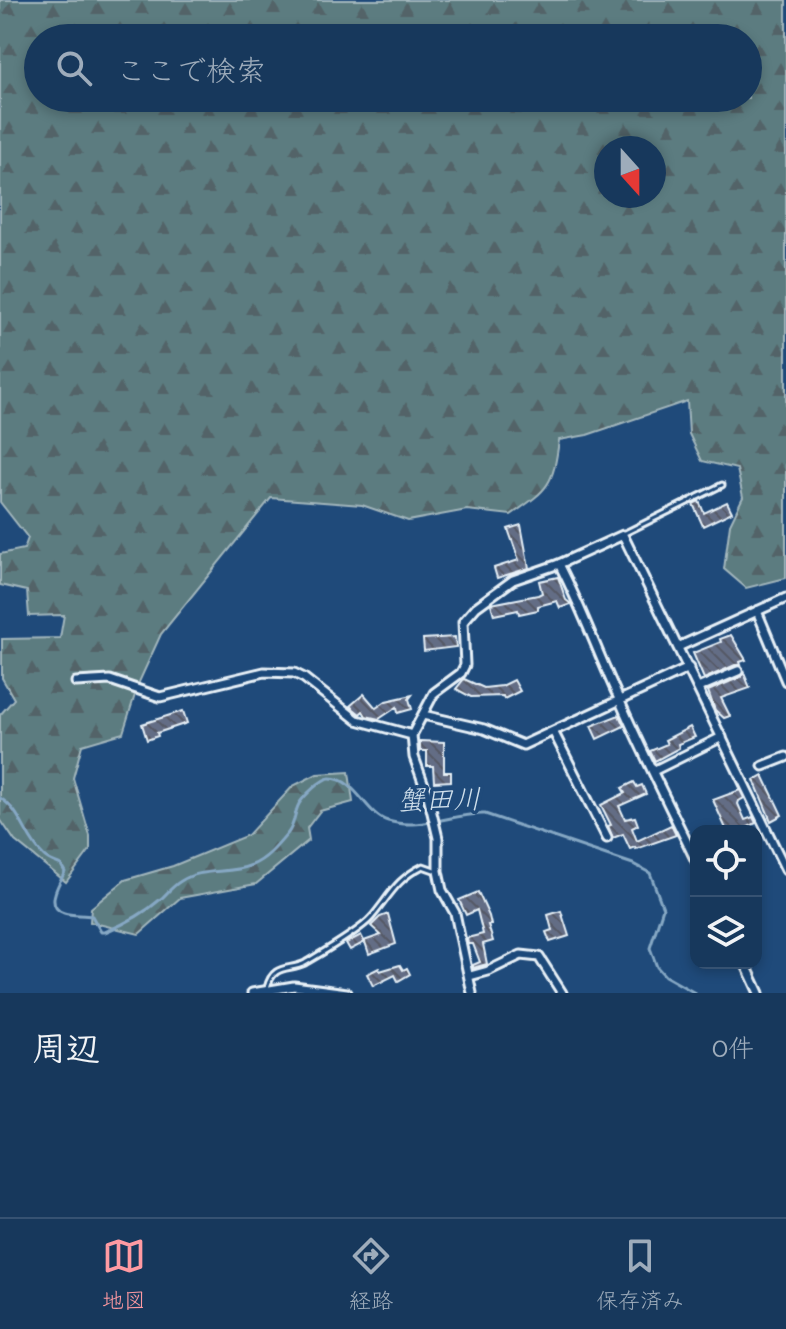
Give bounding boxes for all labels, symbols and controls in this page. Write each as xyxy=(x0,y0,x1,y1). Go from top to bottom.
search box xyxy=(24,24,762,112)
icon: search xyxy=(52,46,96,90)
text: ここで検索 xyxy=(116,49,266,89)
north arrow xyxy=(594,136,666,208)
water label: 蟹田川 xyxy=(397,779,481,817)
map controls xyxy=(690,825,762,969)
button: locate xyxy=(690,825,762,897)
button: layers xyxy=(690,897,762,969)
text: 周辺 xyxy=(32,1024,100,1069)
text: 0件 xyxy=(712,1030,754,1064)
tab: 地図 xyxy=(102,1234,146,1314)
tab: 経路 xyxy=(349,1234,393,1314)
tab: 保存済み xyxy=(596,1234,684,1314)

